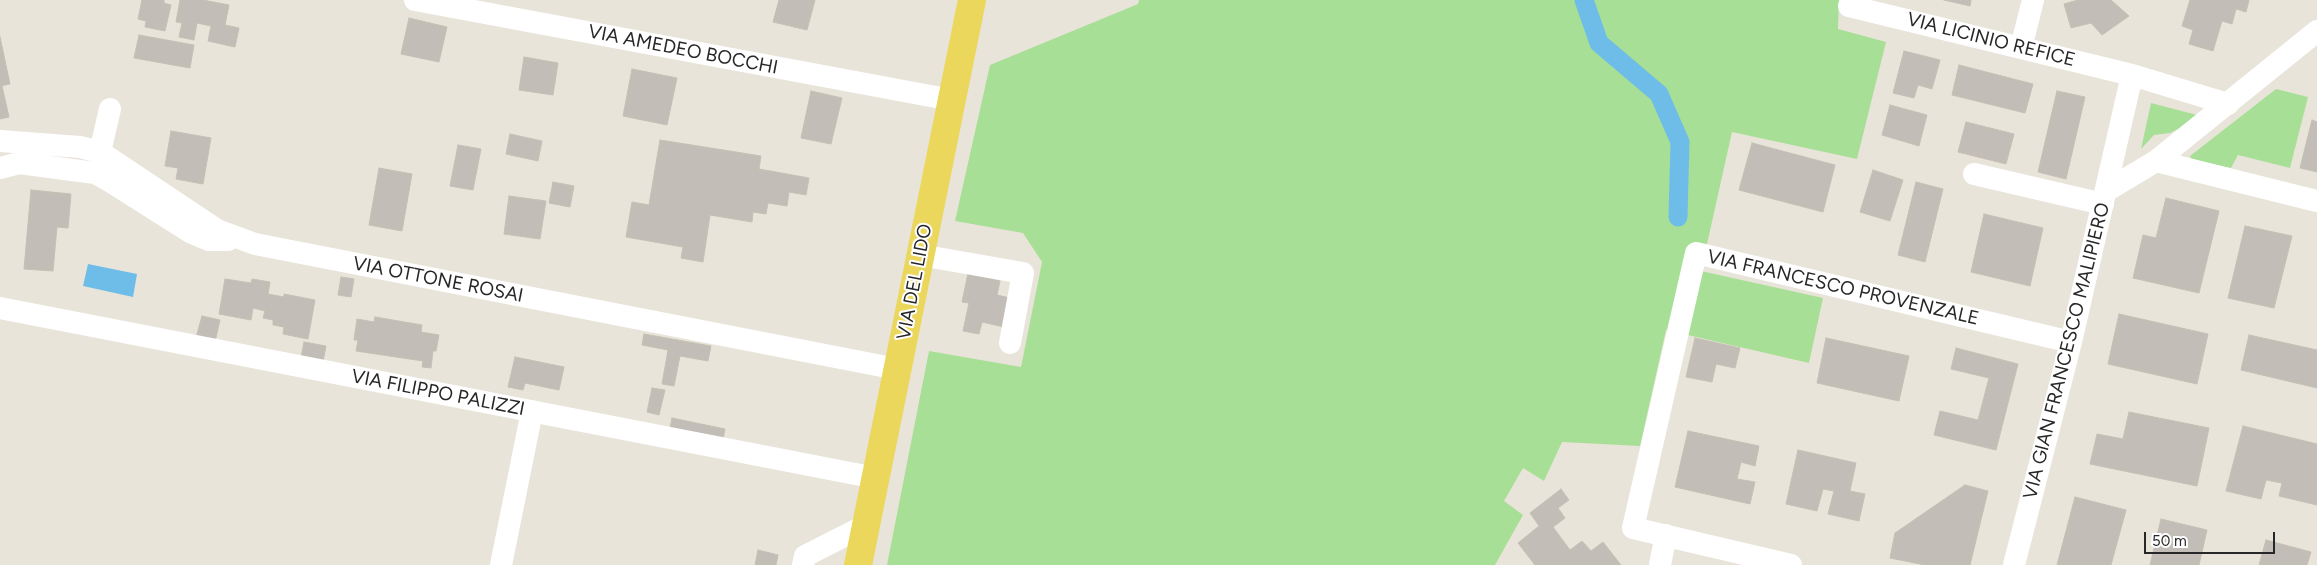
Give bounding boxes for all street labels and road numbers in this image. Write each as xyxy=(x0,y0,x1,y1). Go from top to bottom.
street label: VIA LICINIO REFICE xyxy=(1905,8,2077,72)
street label: VIA AMEDEO BOCCHI xyxy=(586,20,780,80)
street label: VIA GIAN FRANCESCO MALIPIERO xyxy=(2019,200,2115,502)
street label: VIA DEL LIDO xyxy=(893,222,937,342)
street label: VIA FRANCESCO PROVENZALE xyxy=(1705,246,1981,330)
street label: VIA OTTONE ROSAI xyxy=(351,252,525,308)
street label: VIA FILIPPO PALIZZI xyxy=(349,365,527,421)

